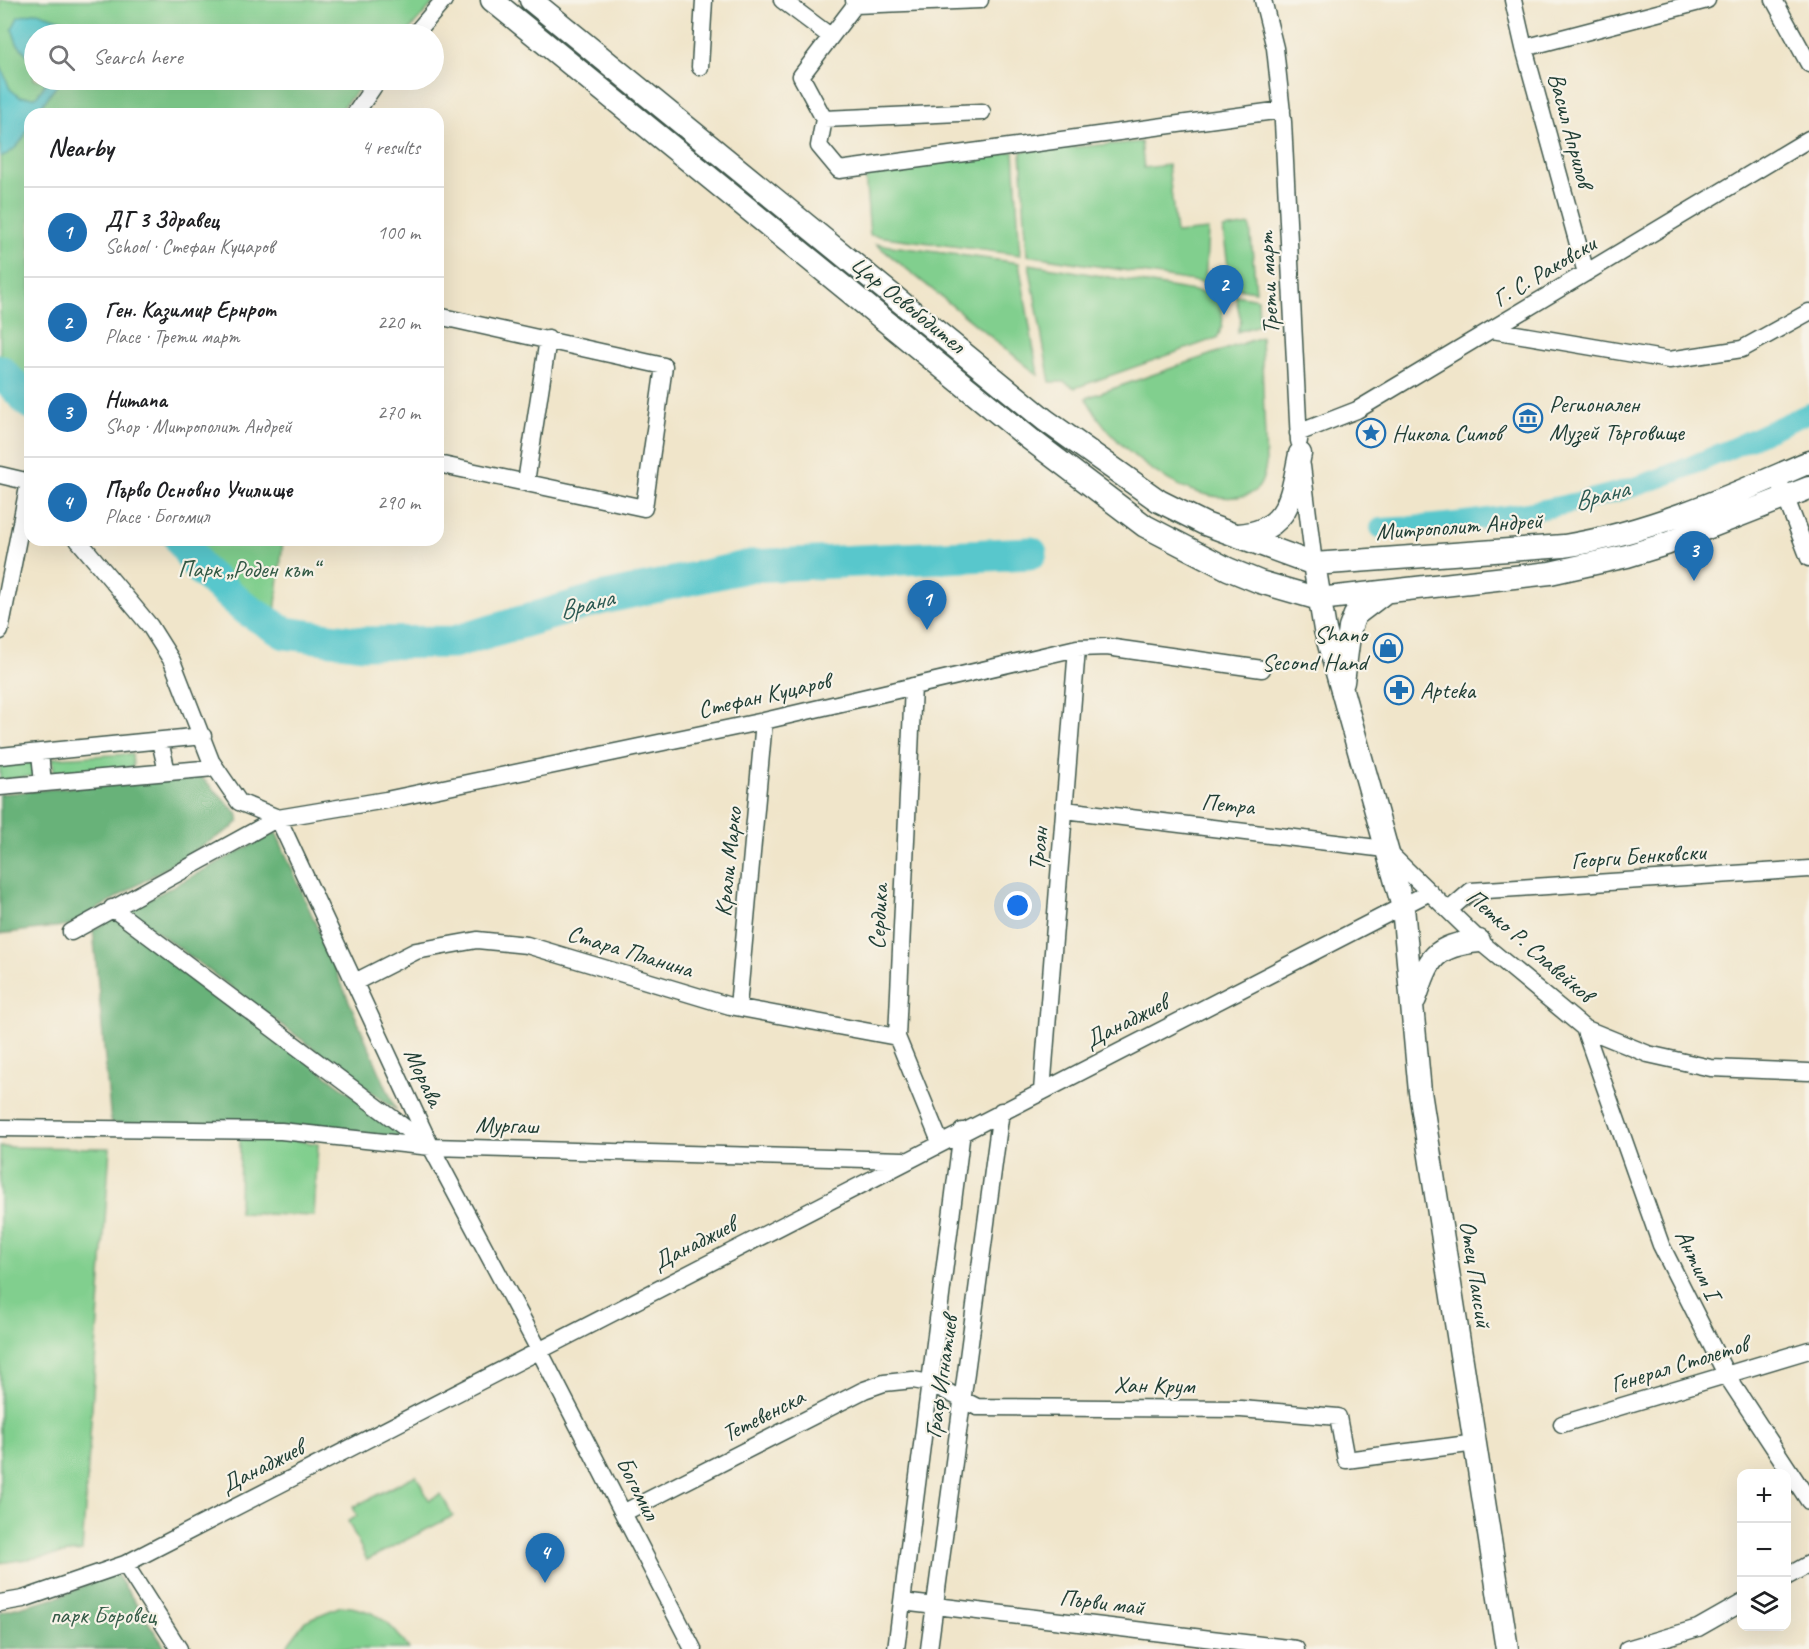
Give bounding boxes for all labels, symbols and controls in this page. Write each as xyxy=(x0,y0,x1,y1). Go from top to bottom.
search box xyxy=(24,24,444,90)
icon: search xyxy=(45,41,78,74)
text: Search here xyxy=(93,43,183,71)
street label: Васил Априлов xyxy=(1541,70,1602,195)
text: Nearby xyxy=(48,131,113,164)
text: 4 results xyxy=(361,135,420,160)
text: ДГ 3 Здравец xyxy=(105,206,220,234)
text: 1 xyxy=(63,220,72,245)
text: 100 m xyxy=(377,220,420,245)
street label: Г. С. Раковски xyxy=(1487,227,1603,313)
street label: Трети март xyxy=(1250,229,1286,335)
text: School · Стефан Куцаров xyxy=(105,234,274,259)
street label: Цар Освободител xyxy=(844,249,973,360)
pin: 2 xyxy=(1204,266,1244,315)
text: Ген. Казимир Ернрот xyxy=(105,296,275,324)
text: 2 xyxy=(63,310,72,335)
text: 220 m xyxy=(377,310,420,335)
text: Place · Трети март xyxy=(105,324,240,349)
text: Humana xyxy=(105,386,167,414)
place label: Регионален Музей Търговище xyxy=(1549,389,1686,448)
text: 3 xyxy=(63,400,72,425)
text: 270 m xyxy=(377,400,420,425)
museum icon: Регионален Музей Търговище xyxy=(1512,402,1544,434)
text: Shop · Митрополит Андрей xyxy=(105,414,292,439)
place icon: Никола Симов xyxy=(1355,417,1387,449)
place label: Никола Симов xyxy=(1392,418,1508,448)
water label: Врана xyxy=(1570,471,1634,518)
text: Първо Основно Училище xyxy=(105,476,292,504)
text: 4 xyxy=(63,490,72,515)
text: 290 m xyxy=(377,490,420,515)
text: Place · Богомил xyxy=(105,504,209,529)
street label: Митрополит Андрей xyxy=(1375,505,1545,547)
pin: 3 xyxy=(1674,532,1714,581)
park label: Парк „Роден кът“ xyxy=(178,554,324,584)
water label: Врана xyxy=(555,580,619,627)
pin: 1 xyxy=(908,580,946,630)
place label: Shano Second Hand xyxy=(1261,619,1371,677)
shop icon: Shano Second Hand xyxy=(1372,632,1404,664)
street label: Стефан Куцаров xyxy=(695,664,838,725)
pharmacy icon: Apteka xyxy=(1383,674,1415,706)
place label: Apteka xyxy=(1420,675,1477,705)
street label: Петра xyxy=(1200,786,1257,822)
street label: Крали Марко xyxy=(707,804,749,918)
street label: Троян xyxy=(1021,825,1055,872)
street label: Георги Бенковски xyxy=(1570,836,1709,876)
street label: Сердика xyxy=(861,881,895,950)
street label: Петко Р. Славейков xyxy=(1460,882,1603,1011)
your location xyxy=(1003,891,1032,920)
street label: Стара Планина xyxy=(564,918,698,985)
street label: Данаджиев xyxy=(1079,985,1178,1055)
street label: Морава xyxy=(397,1043,451,1113)
street label: Мургаш xyxy=(475,1109,540,1141)
street label: Данаджиев xyxy=(647,1207,746,1277)
street label: Отец Паисий xyxy=(1453,1218,1500,1332)
street label: Антим I xyxy=(1668,1224,1730,1308)
street label: Граф Игнатиев xyxy=(918,1309,965,1440)
street label: Генерал Столетов xyxy=(1607,1327,1757,1399)
street label: Хан Крум xyxy=(1114,1369,1196,1401)
street label: Тетевенска xyxy=(717,1381,811,1448)
street label: Данаджиев xyxy=(215,1430,314,1500)
street label: Богомил xyxy=(609,1451,668,1527)
map controls xyxy=(1737,1469,1791,1631)
button: + xyxy=(1737,1469,1791,1523)
button: − xyxy=(1737,1523,1791,1577)
pin: 4 xyxy=(526,1534,564,1583)
button: layers xyxy=(1737,1577,1791,1631)
street label: Първи май xyxy=(1058,1582,1148,1622)
park label: парк Боровец xyxy=(50,1600,157,1630)

